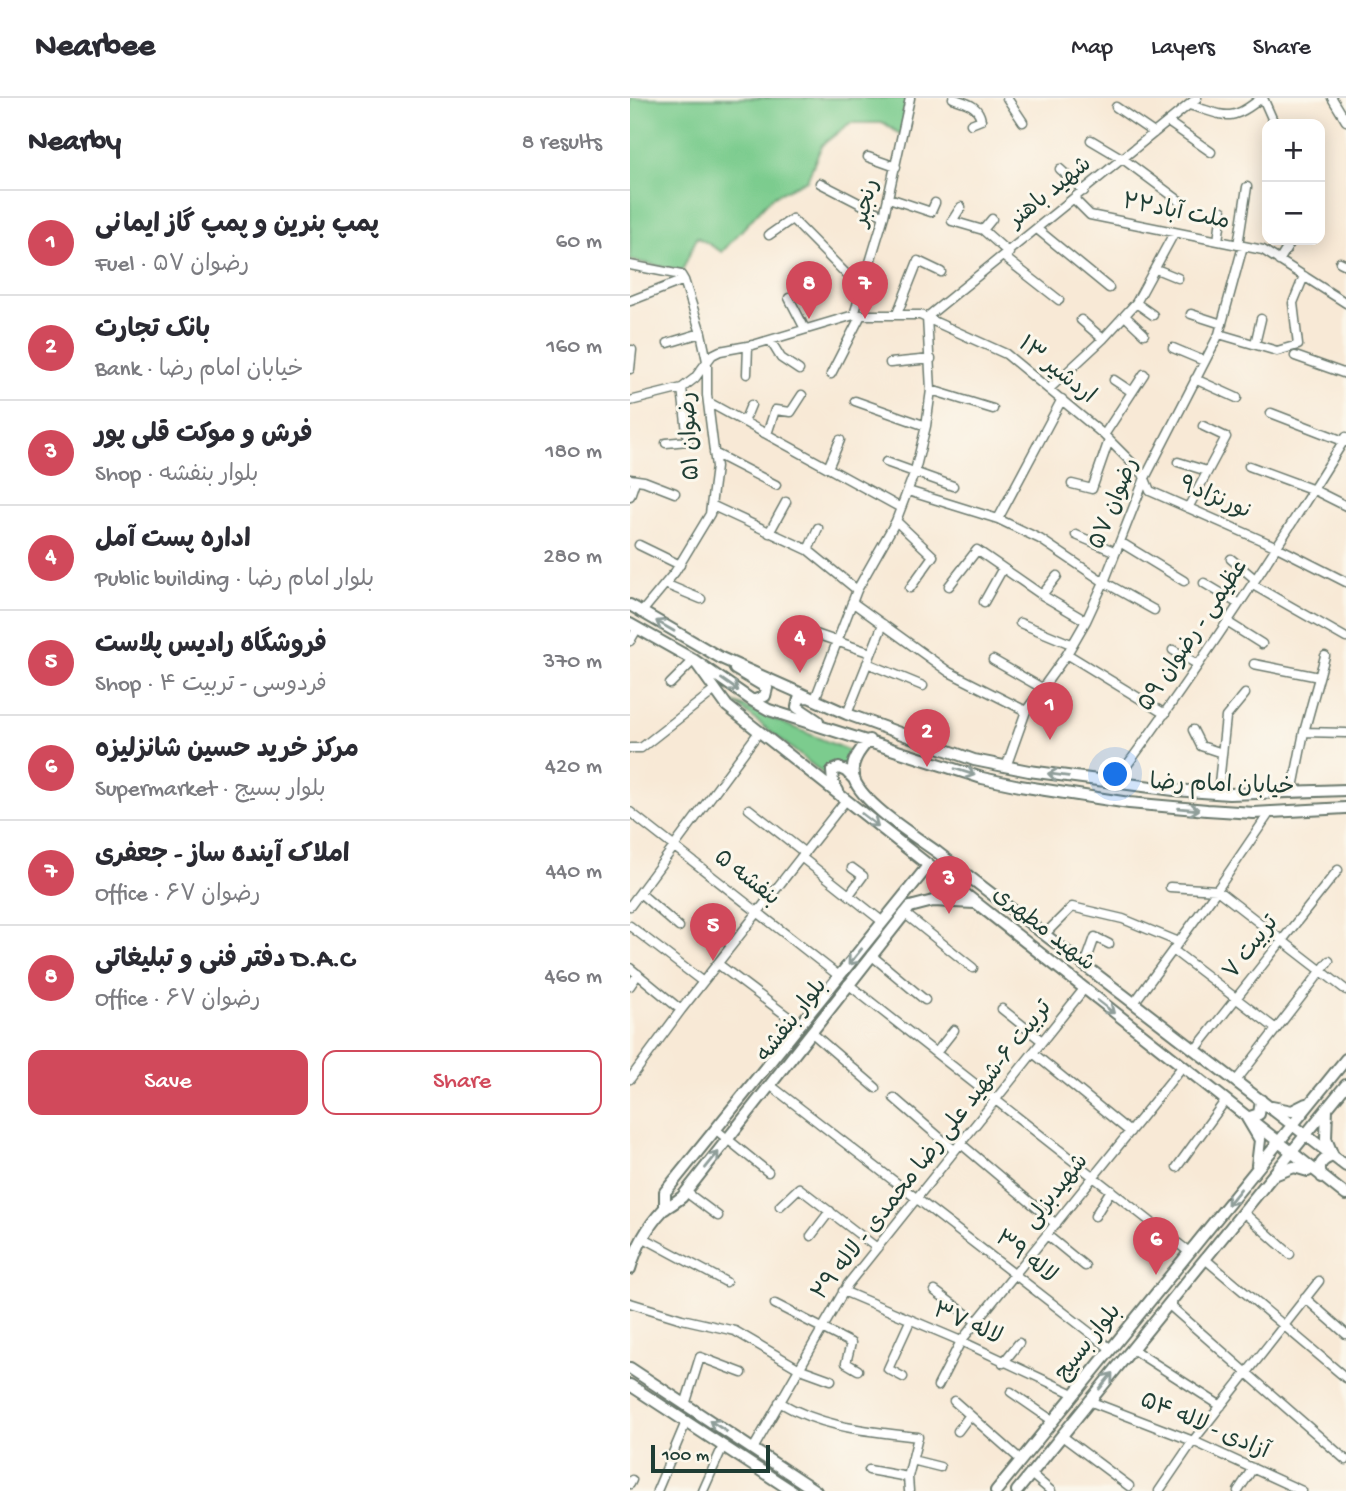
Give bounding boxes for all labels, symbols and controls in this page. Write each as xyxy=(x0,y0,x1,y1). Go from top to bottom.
text: Nearbee xyxy=(35,29,155,67)
text: Map xyxy=(1071,34,1113,63)
text: Layers xyxy=(1151,34,1215,63)
text: Share xyxy=(1253,34,1311,63)
map controls xyxy=(1262,119,1325,245)
button: + xyxy=(1262,119,1325,182)
text: Nearby xyxy=(28,126,121,161)
text: 8 results xyxy=(522,130,602,157)
street label: شهید باهنر xyxy=(1003,152,1098,236)
street label: رنجبر xyxy=(848,176,886,232)
button: − xyxy=(1262,182,1325,245)
street label: ملت آباد۲۲ xyxy=(1120,187,1232,237)
text: پمپ بنرین و پمپ گاز ایمانی xyxy=(95,211,379,242)
text: 1 xyxy=(46,229,56,256)
text: 60 m xyxy=(556,229,602,256)
text: Fuel · رضوان ۵۷ xyxy=(95,252,249,279)
pin: 8 xyxy=(786,261,832,319)
pin: 7 xyxy=(842,261,888,319)
text: بانک تجارت xyxy=(95,316,210,347)
street label: اردشیر ۱۳ xyxy=(1012,332,1100,410)
text: 2 xyxy=(45,334,57,361)
text: 160 m xyxy=(546,334,602,361)
text: Bank · خیابان امام رضا xyxy=(95,357,303,384)
street label: رضوان ۵۱ xyxy=(675,391,707,481)
text: فرش و موکت قلی پور xyxy=(95,421,313,452)
text: 3 xyxy=(45,439,57,466)
text: 180 m xyxy=(545,439,602,466)
street label: رضوان ۵۷ xyxy=(1084,454,1146,554)
text: Shop · بلوار بنفشه xyxy=(95,462,259,489)
street label: نورنژاد۹ xyxy=(1175,472,1255,526)
text: اداره پست آمل xyxy=(95,526,251,557)
text: 4 xyxy=(46,544,56,571)
text: 280 m xyxy=(543,544,602,571)
street label: عظیمی - رضوان ۵۹ xyxy=(1133,555,1255,717)
text: Public building · بلوار امام رضا xyxy=(95,567,374,594)
pin: 4 xyxy=(777,615,823,673)
one-way arrow xyxy=(655,619,675,633)
text: فروشگاه رادیس پلاست xyxy=(95,631,327,662)
text: 5 xyxy=(45,649,57,676)
text: 370 m xyxy=(543,649,602,676)
text: Shop · فردوسی - تربیت ۴ xyxy=(95,672,327,699)
one-way arrow xyxy=(720,678,739,692)
pin: 1 xyxy=(1027,682,1073,740)
pin: 2 xyxy=(904,709,950,767)
text: مرکز خرید حسین شانزلیزه xyxy=(95,736,359,767)
text: 6 xyxy=(45,754,57,781)
text: 420 m xyxy=(545,754,602,781)
your location xyxy=(1098,757,1132,791)
one-way arrow xyxy=(953,767,975,779)
one-way arrow xyxy=(1048,768,1070,781)
street label: خیابان امام رضا xyxy=(1149,770,1295,803)
text: Supermarket · بلوار بسیج xyxy=(95,777,326,804)
one-way arrow xyxy=(1177,803,1200,816)
one-way arrow xyxy=(861,812,879,827)
text: املاک آینده ساز - جعفری xyxy=(95,841,350,872)
street label: بنفشه ۵ xyxy=(708,845,784,913)
pin: 3 xyxy=(926,856,972,914)
text: 7 xyxy=(45,859,57,886)
text: 440 m xyxy=(545,859,602,886)
text: Office · رضوان ۶۷ xyxy=(95,882,261,909)
street label: شهید مطهری xyxy=(986,882,1100,978)
pin: 5 xyxy=(690,903,736,961)
street label: تربیت ۷ xyxy=(1219,910,1286,985)
text: دفتر فنی و تبلیغاتی D.A.C xyxy=(95,946,354,977)
one-way arrow xyxy=(847,947,862,965)
text: 8 xyxy=(45,964,57,991)
text: 460 m xyxy=(545,964,602,991)
street label: بلوار بنفشه xyxy=(752,974,834,1068)
text: Office · رضوان ۶۷ xyxy=(95,987,261,1014)
street label: تربیت ۶-شهید علی رضا محمدی - لاله ۲۹ xyxy=(807,995,1059,1307)
one-way arrow xyxy=(1096,999,1115,1014)
button: Save xyxy=(28,1050,308,1115)
button: Share xyxy=(322,1050,602,1115)
street label: شهیدبزلی xyxy=(1019,1149,1095,1235)
one-way arrow xyxy=(704,1152,719,1170)
one-way arrow xyxy=(1226,1187,1242,1205)
pin: 6 xyxy=(1133,1217,1179,1275)
street label: لاله ۳۹ xyxy=(989,1225,1061,1291)
street label: لاله ۳۷ xyxy=(928,1298,1006,1352)
street label: بلوار بسیج xyxy=(1050,1299,1128,1387)
one-way arrow xyxy=(1098,1372,1114,1390)
street label: آزادی - لاله ۵۴ xyxy=(1135,1386,1275,1467)
one-way arrow xyxy=(709,1419,728,1434)
scale bar xyxy=(651,1442,770,1474)
text: 100 m xyxy=(662,1445,709,1468)

